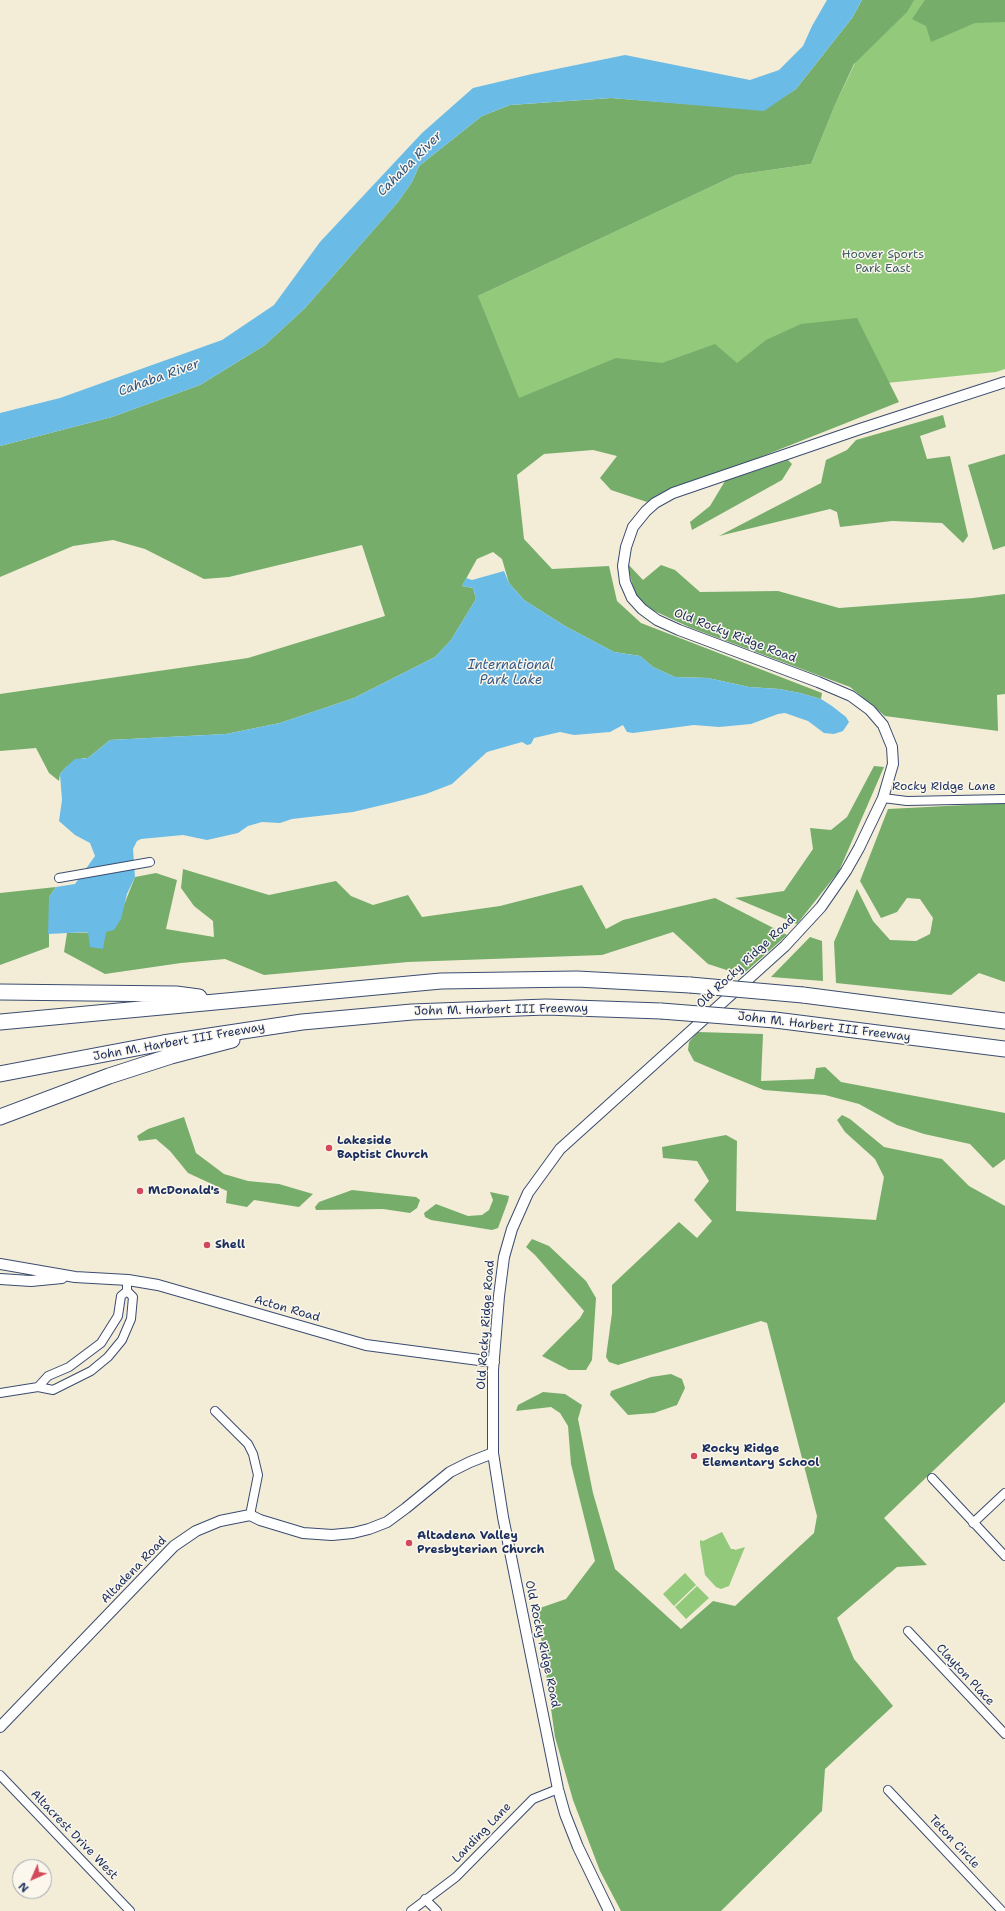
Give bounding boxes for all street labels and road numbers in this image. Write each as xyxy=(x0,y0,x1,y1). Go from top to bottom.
street label: Old Rocky Ridge Road xyxy=(672,606,798,666)
street label: Rocky Ridge Lane xyxy=(892,780,996,794)
street label: Old Rocky Ridge Road xyxy=(694,912,798,1012)
street label: John M. Harbert III Freeway xyxy=(414,1001,588,1019)
street label: John M. Harbert III Freeway xyxy=(737,1009,911,1045)
street label: John M. Harbert III Freeway xyxy=(92,1020,266,1064)
street label: Old Rocky Ridge Road xyxy=(474,1260,498,1390)
street label: Acton Road xyxy=(252,1293,322,1325)
street label: Altadena Road xyxy=(98,1533,170,1607)
street label: Old Rocky Ridge Road xyxy=(521,1579,563,1709)
street label: Clayton Place xyxy=(933,1641,997,1709)
street label: Altacrest Drive West xyxy=(27,1787,121,1883)
street label: Landing Lane xyxy=(449,1800,515,1866)
street label: Teton Circle xyxy=(926,1812,982,1872)

